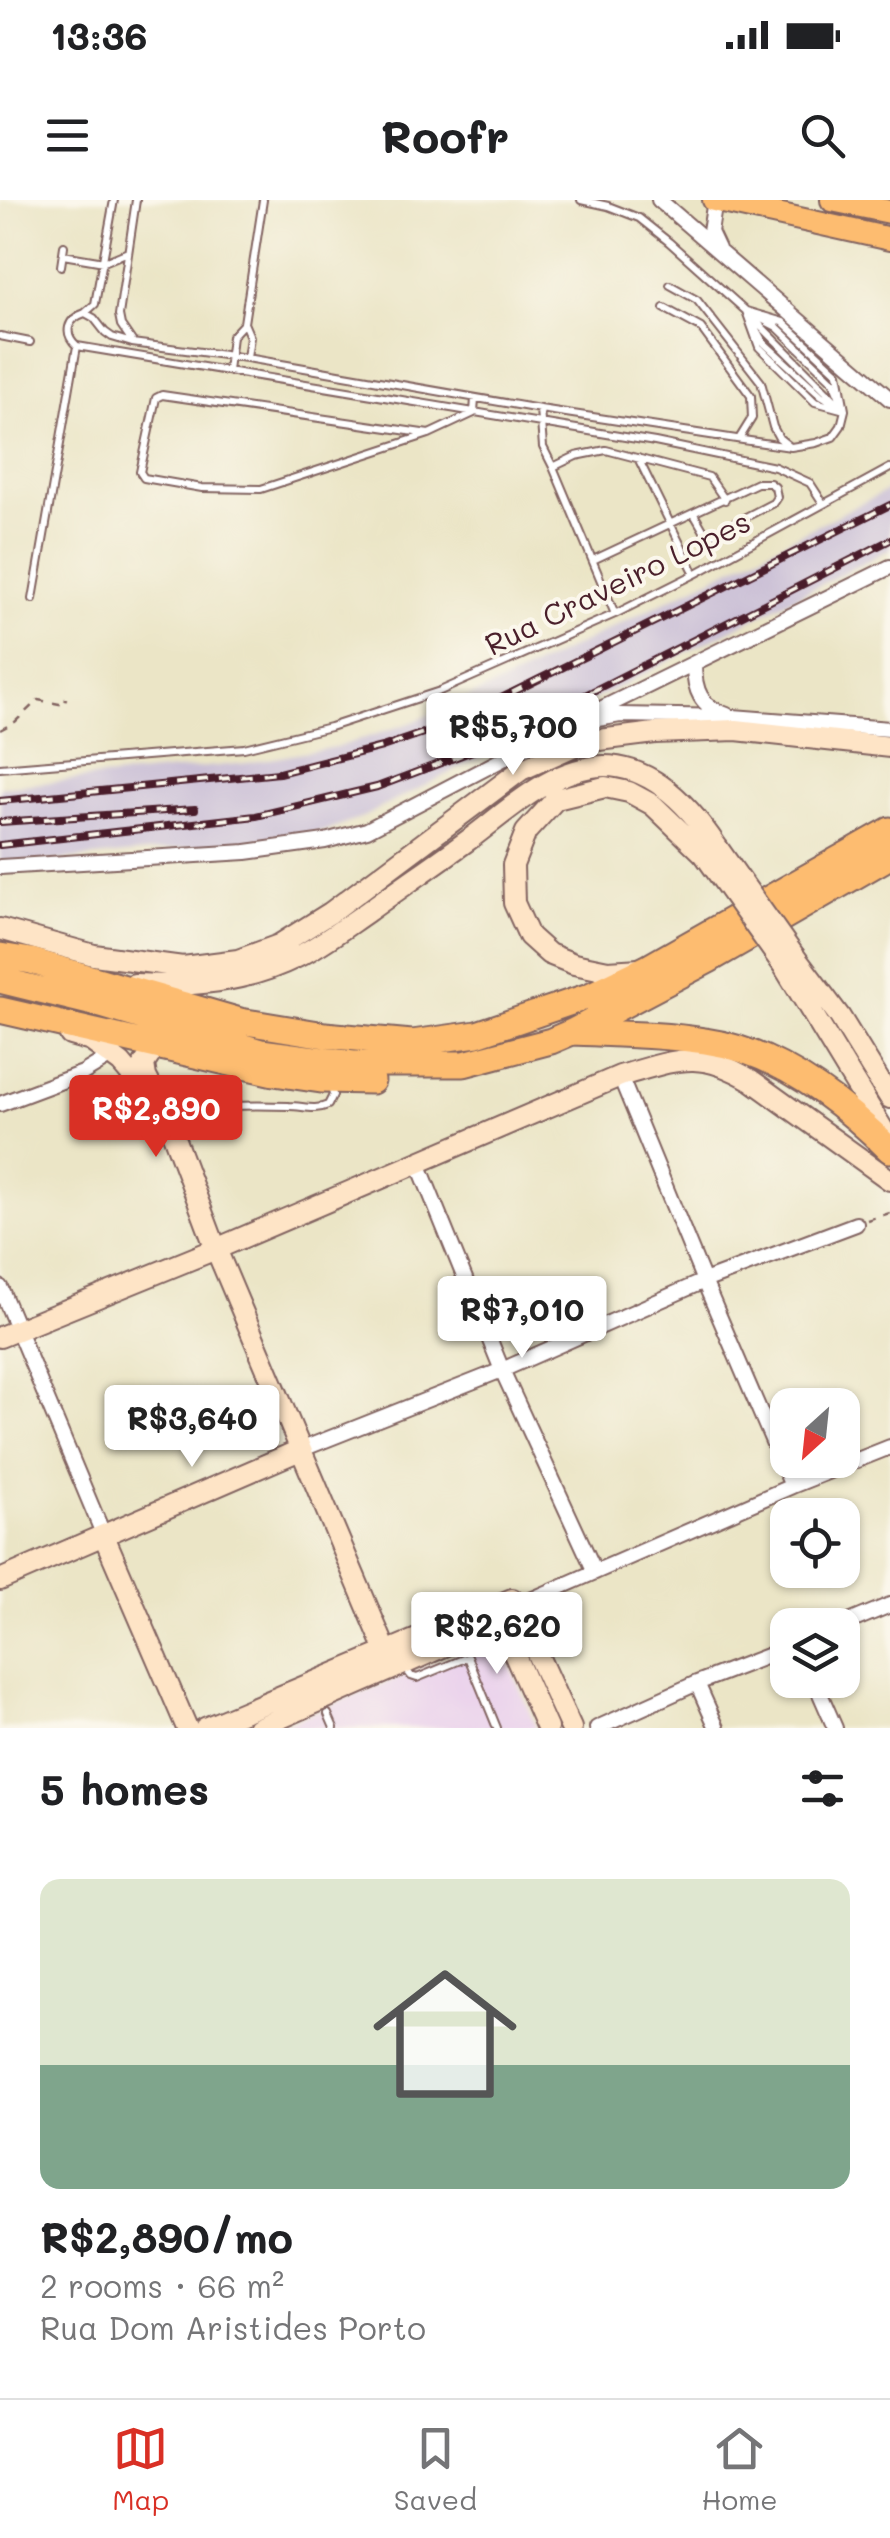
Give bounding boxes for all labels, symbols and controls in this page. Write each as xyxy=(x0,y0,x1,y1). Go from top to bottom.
text: 13:36 xyxy=(50,10,147,60)
text: Roofr xyxy=(381,106,509,164)
icon: menu xyxy=(40,108,95,163)
icon: search xyxy=(795,108,850,163)
street label: Rua Craveiro Lopes xyxy=(478,500,756,664)
pin: R$5,700 xyxy=(421,693,605,778)
text: R$5,700 xyxy=(448,704,578,746)
pin: R$2,890 xyxy=(64,1075,248,1160)
text: R$2,890 xyxy=(91,1086,221,1128)
pin: R$7,010 xyxy=(430,1276,614,1361)
text: R$7,010 xyxy=(460,1287,584,1329)
pin: R$3,640 xyxy=(100,1385,284,1470)
north arrow xyxy=(770,1388,860,1478)
map controls xyxy=(770,1388,860,1698)
text: R$3,640 xyxy=(126,1396,258,1438)
button: locate xyxy=(770,1498,860,1588)
pin: R$2,620 xyxy=(405,1592,589,1677)
text: R$2,620 xyxy=(433,1603,561,1645)
button: layers xyxy=(770,1608,860,1698)
text: 5 homes xyxy=(40,1761,209,1816)
icon: filters xyxy=(795,1761,850,1816)
icon: home xyxy=(355,1944,535,2124)
text: R$2,890/mo xyxy=(40,2209,293,2264)
text: 2 rooms · 66 m² xyxy=(40,2264,284,2306)
text: Rua Dom Aristides Porto xyxy=(40,2306,426,2348)
tab: Map xyxy=(112,2421,169,2517)
tab: Saved xyxy=(394,2421,477,2517)
tab: Home xyxy=(701,2421,778,2517)

